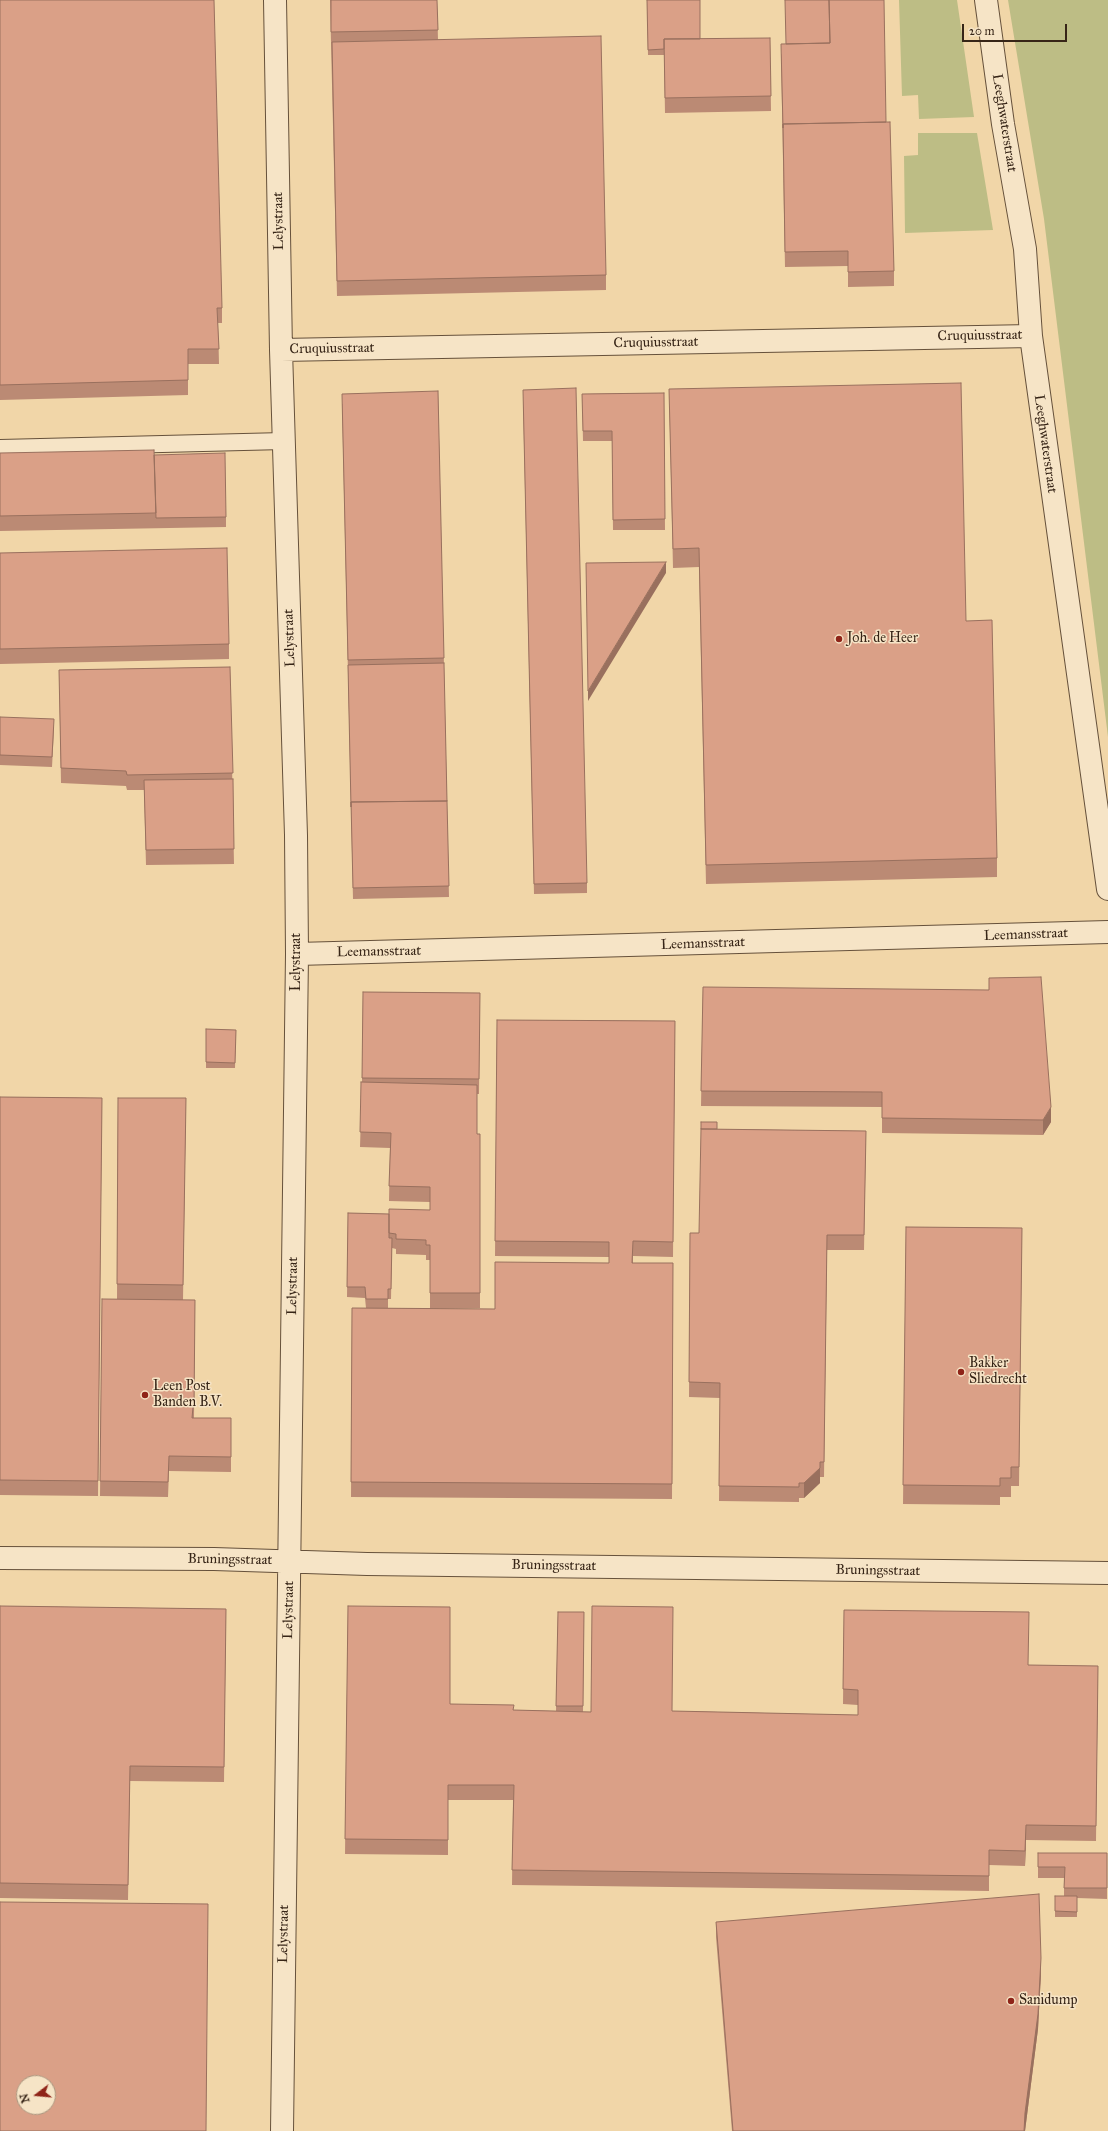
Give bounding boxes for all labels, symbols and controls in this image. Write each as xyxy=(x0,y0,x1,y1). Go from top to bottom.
scale bar xyxy=(964,16,1069,42)
text: 20 m xyxy=(969,24,995,38)
street label: Leeghwaterstraat xyxy=(988,73,1020,173)
street label: Lelystraat xyxy=(270,192,288,250)
street label: Cruquiusstraat xyxy=(937,327,1023,345)
street label: Cruquiusstraat xyxy=(613,334,699,352)
street label: Cruquiusstraat xyxy=(289,340,375,358)
street label: Leeghwaterstraat xyxy=(1030,394,1060,494)
street label: Lelystraat xyxy=(281,609,299,667)
place label: Joh. de Heer xyxy=(847,631,918,647)
marker: Joh. de Heer xyxy=(834,634,844,644)
street label: Leemansstraat xyxy=(984,925,1068,945)
street label: Lelystraat xyxy=(289,933,305,991)
street label: Leemansstraat xyxy=(661,934,745,954)
street label: Leemansstraat xyxy=(337,943,421,961)
street label: Lelystraat xyxy=(284,1257,302,1315)
place label: Bakker Sliedrecht xyxy=(969,1356,1027,1388)
marker: Bakker Sliedrecht xyxy=(956,1367,966,1377)
place label: Leen Post Banden B.V. xyxy=(153,1379,222,1412)
marker: Leen Post Banden B.V. xyxy=(140,1390,150,1400)
street label: Bruningsstraat xyxy=(188,1551,272,1569)
street label: Bruningsstraat xyxy=(512,1557,596,1575)
street label: Bruningsstraat xyxy=(836,1562,920,1580)
street label: Lelystraat xyxy=(280,1581,298,1639)
street label: Lelystraat xyxy=(275,1905,293,1963)
place label: Sanidump xyxy=(1019,1993,1078,2009)
marker: Sanidump xyxy=(1006,1996,1016,2006)
north arrow xyxy=(16,2075,56,2115)
text: N xyxy=(17,2092,32,2104)

